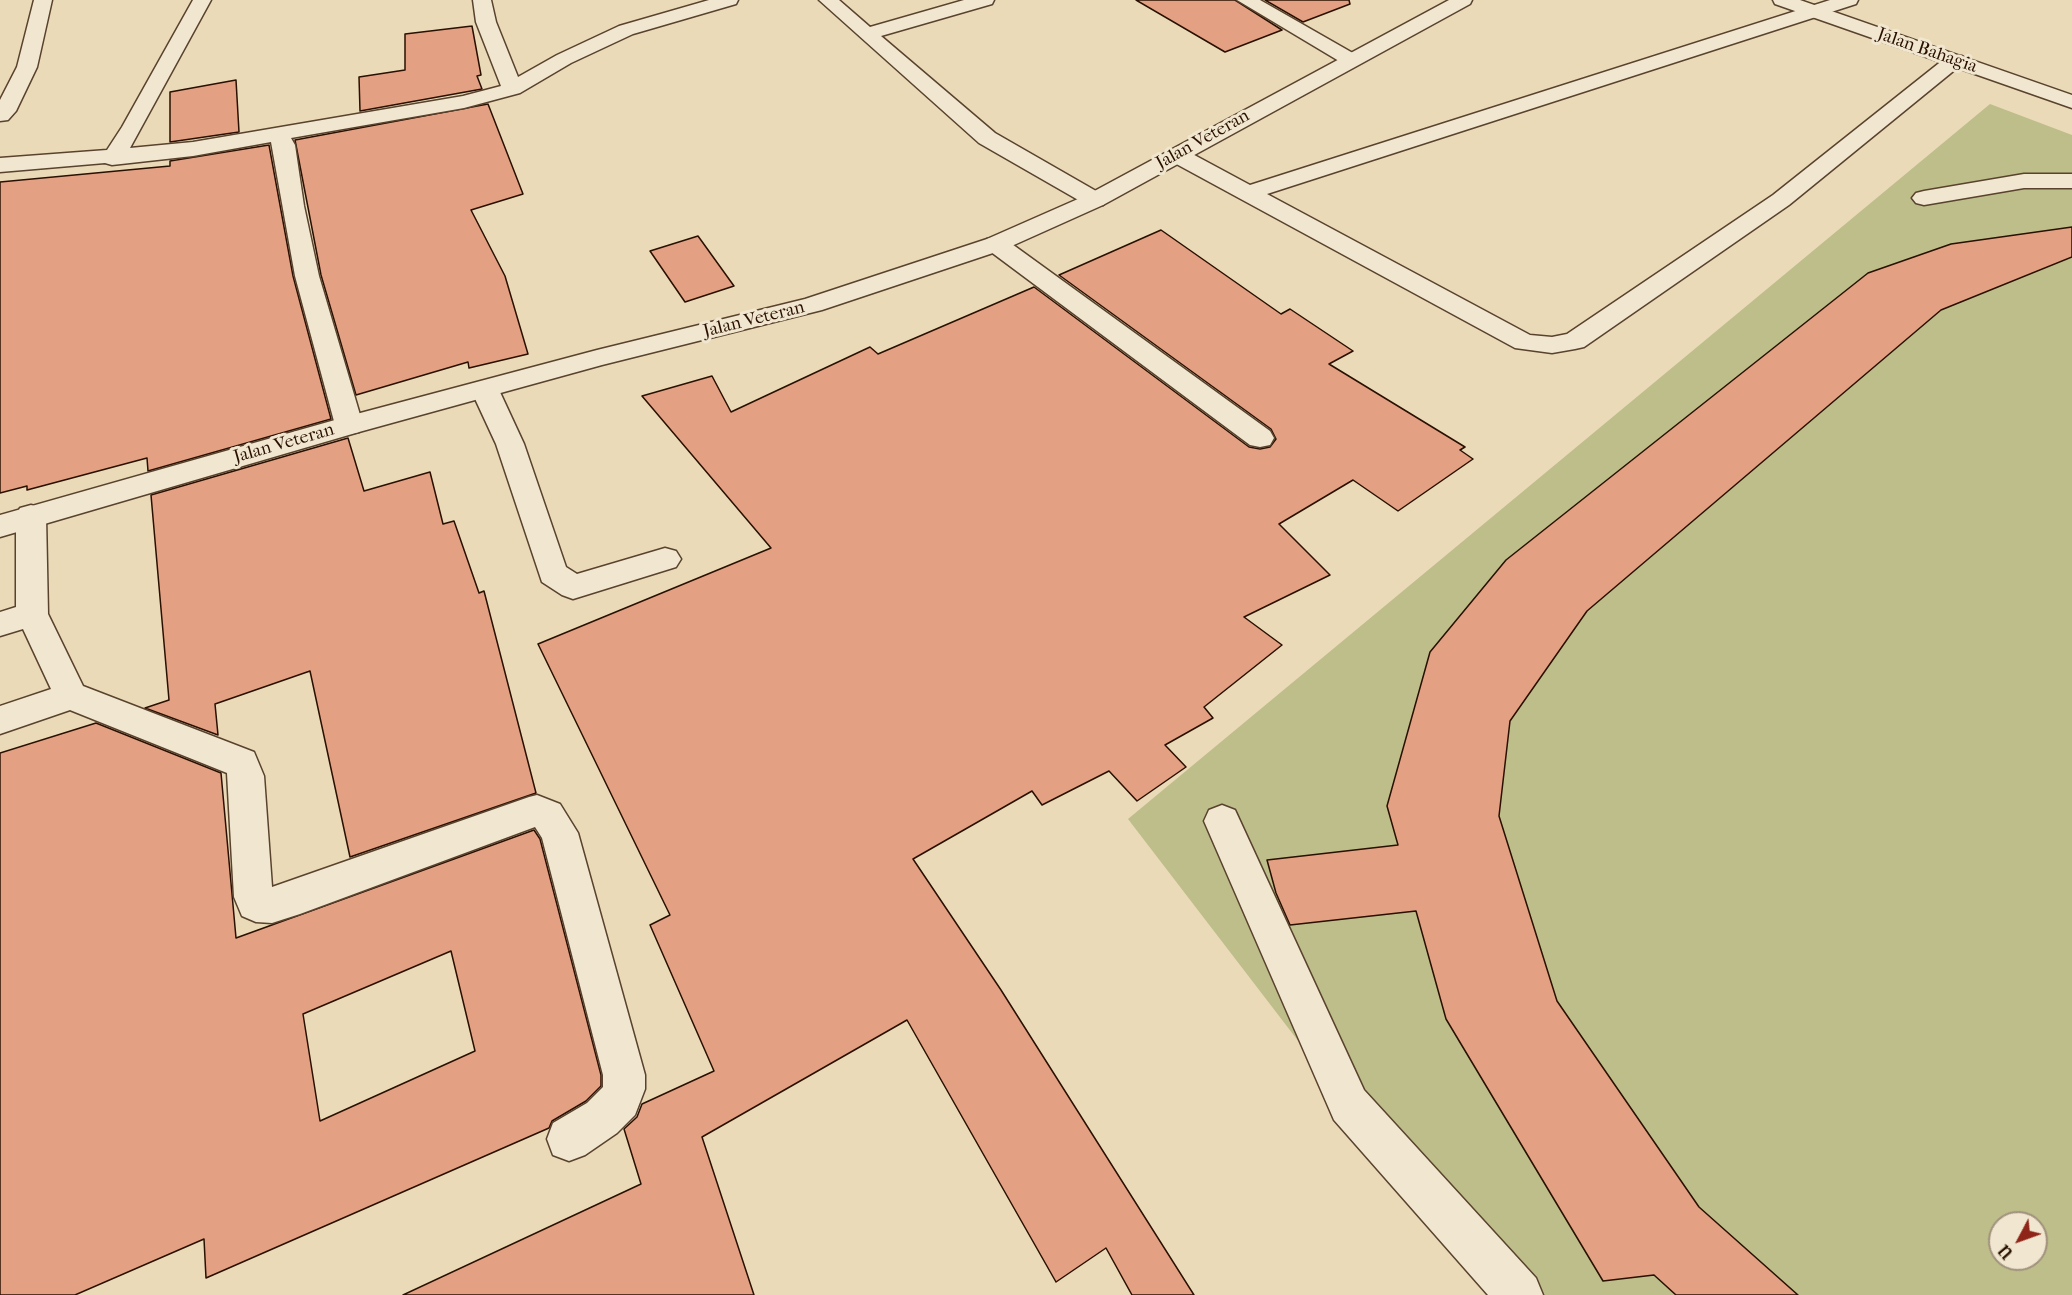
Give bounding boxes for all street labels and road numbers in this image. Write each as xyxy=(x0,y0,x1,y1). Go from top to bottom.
street label: Jalan Bahagia xyxy=(1874,24,1980,78)
street label: Jalan Veteran xyxy=(1152,105,1254,175)
street label: Jalan Veteran xyxy=(701,297,807,343)
street label: Jalan Veteran xyxy=(231,419,337,469)

